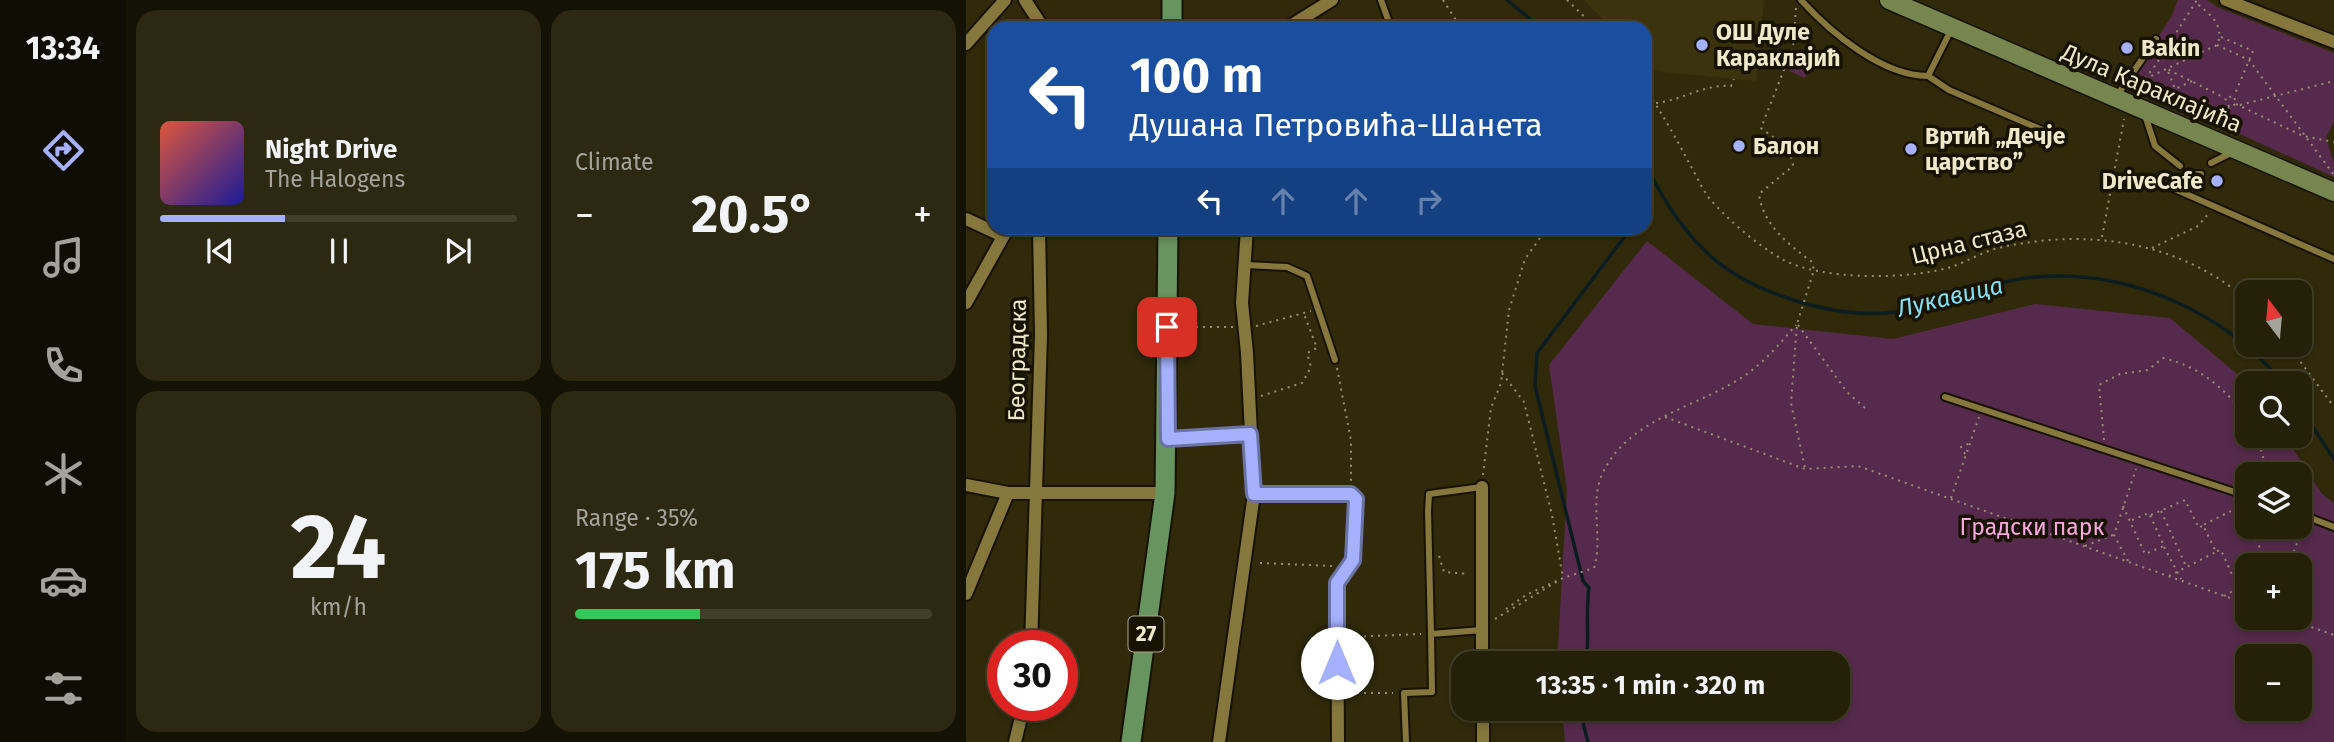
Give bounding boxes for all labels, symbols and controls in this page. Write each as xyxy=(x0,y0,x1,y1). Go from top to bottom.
place label: ОШ Дуле Караклајић xyxy=(1716,18,1840,72)
text: 13:34 xyxy=(26,29,100,67)
place label: Bakin xyxy=(2141,34,2200,62)
marker: ОШ Дуле Караклајић xyxy=(1694,37,1710,53)
street label: Дула Караклајића xyxy=(2057,37,2246,139)
marker: Bakin xyxy=(2119,40,2135,56)
text: 100 m xyxy=(1130,46,1263,105)
icon: left xyxy=(1015,49,1106,140)
text: Душана Петровића-Шанета xyxy=(1130,106,1543,144)
place label: Вртић „Дечје царство” xyxy=(1925,122,2066,176)
icon: directions xyxy=(39,126,88,175)
place label: Балон xyxy=(1753,132,1819,160)
text: Night Drive xyxy=(265,134,397,165)
marker: Балон xyxy=(1731,138,1747,154)
marker: Вртић „Дечје царство” xyxy=(1903,141,1919,157)
text: Climate xyxy=(575,148,654,176)
text: The Halogens xyxy=(265,165,405,193)
place label: DriveCafe xyxy=(2102,167,2203,195)
marker: DriveCafe xyxy=(2209,173,2225,189)
icon: left xyxy=(1191,182,1229,220)
icon: ahead xyxy=(1264,182,1302,220)
icon: ahead xyxy=(1337,182,1375,220)
icon: right xyxy=(1410,182,1448,220)
text: 20.5° xyxy=(691,183,816,246)
text: − xyxy=(575,192,594,238)
text: + xyxy=(913,192,932,238)
street label: Црна стаза xyxy=(1908,214,2030,270)
icon: previous xyxy=(201,232,239,270)
icon: pause xyxy=(320,232,358,270)
icon: next xyxy=(439,232,477,270)
icon: music xyxy=(39,233,88,282)
water label: Лукавица xyxy=(1893,271,2006,323)
north arrow xyxy=(2235,280,2312,357)
map controls xyxy=(2235,280,2312,721)
pin xyxy=(1137,297,1197,357)
street label: Београдска xyxy=(1002,298,1032,422)
icon: arrive xyxy=(1148,308,1186,346)
icon: phone xyxy=(39,341,88,390)
button: search xyxy=(2235,371,2312,448)
icon: climate xyxy=(39,449,88,498)
button: layers xyxy=(2235,462,2312,539)
text: 24 xyxy=(291,493,386,602)
text: Range · 35% xyxy=(575,504,698,532)
park label: Градски парк xyxy=(1960,513,2105,541)
text: 175 km xyxy=(575,539,736,602)
button: + xyxy=(2235,553,2312,630)
icon: car xyxy=(39,556,88,605)
text: km/h xyxy=(310,593,367,621)
road number: 27 xyxy=(1128,616,1164,652)
position arrow xyxy=(1300,626,1374,700)
speed limit sign: 30 xyxy=(987,630,1078,721)
button: − xyxy=(2235,644,2312,721)
icon: filters xyxy=(39,664,88,713)
text: 13:35 · 1 min · 320 m xyxy=(1536,670,1765,701)

